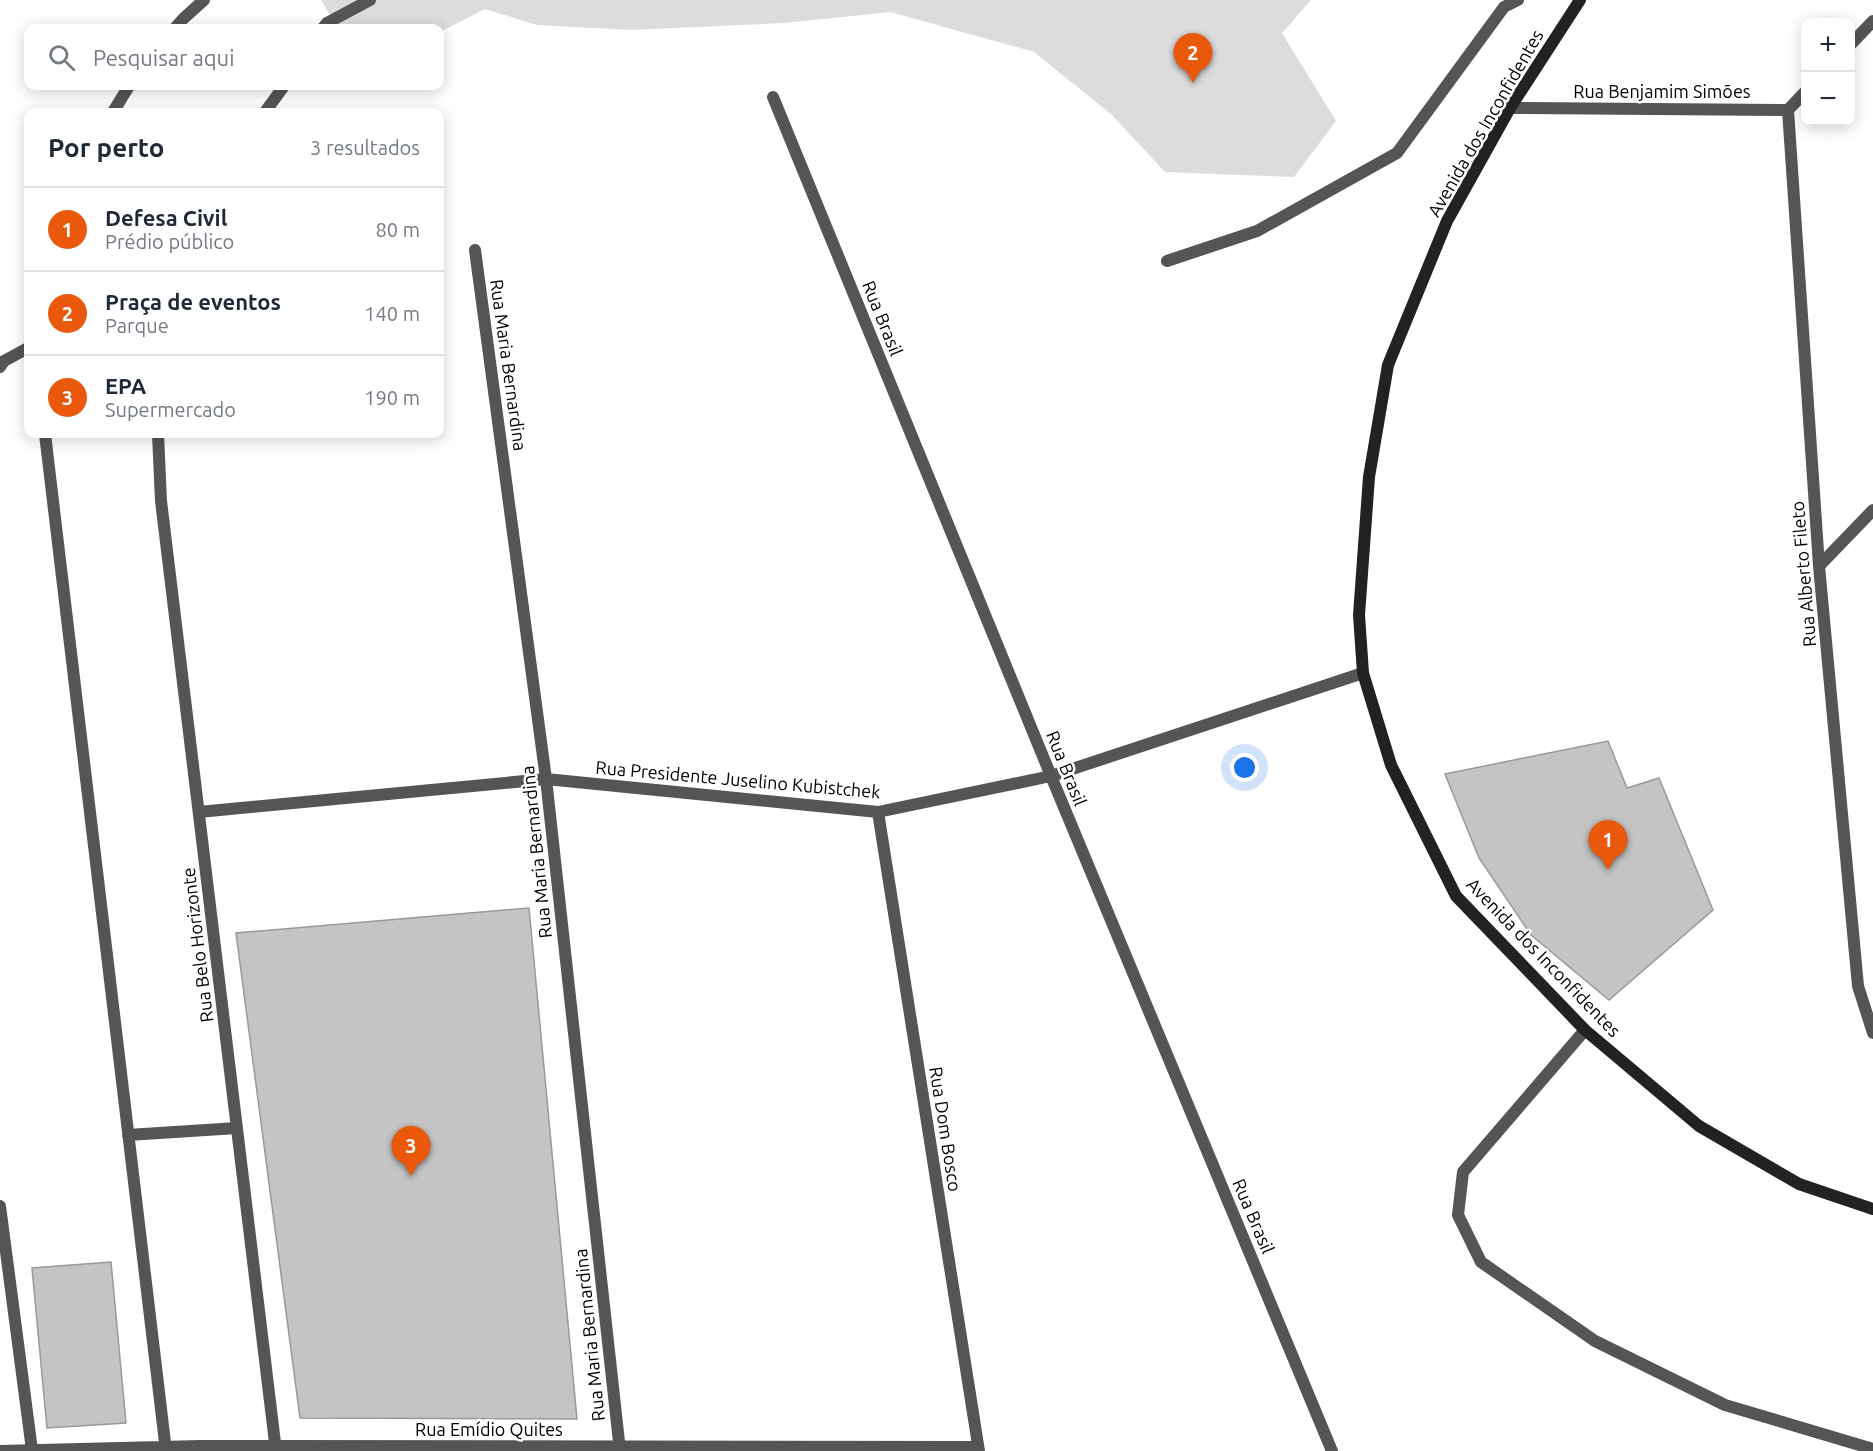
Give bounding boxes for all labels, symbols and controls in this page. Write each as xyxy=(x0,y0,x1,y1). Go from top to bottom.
map controls xyxy=(1801,18,1855,126)
button: + xyxy=(1801,18,1855,72)
search box xyxy=(24,24,444,90)
street label: Avenida dos Inconfidentes xyxy=(1423,26,1547,220)
pin: 2 xyxy=(1174,34,1212,83)
icon: search xyxy=(45,41,78,74)
text: Pesquisar aqui xyxy=(93,45,235,70)
button: − xyxy=(1801,72,1855,126)
street label: Rua Benjamim Simões xyxy=(1573,81,1751,101)
text: Por perto xyxy=(48,133,164,162)
text: 3 resultados xyxy=(310,136,420,159)
text: Defesa Civil xyxy=(105,205,227,230)
text: 1 xyxy=(62,218,73,241)
text: 80 m xyxy=(376,218,420,241)
text: Prédio público xyxy=(105,230,234,253)
street label: Rua Maria Bernardina xyxy=(487,278,531,452)
street label: Rua Brasil xyxy=(859,278,907,359)
text: Praça de eventos xyxy=(105,289,281,314)
text: 2 xyxy=(62,302,73,325)
text: 140 m xyxy=(364,302,420,325)
text: Parque xyxy=(105,314,169,337)
text: EPA xyxy=(105,373,146,398)
text: 3 xyxy=(62,386,73,409)
text: 190 m xyxy=(364,386,420,409)
text: Supermercado xyxy=(105,398,236,421)
street label: Rua Alberto Fileto xyxy=(1787,500,1819,648)
street label: Rua Brasil xyxy=(1043,728,1091,809)
your location xyxy=(1230,753,1259,782)
street label: Rua Presidente Juselino Kubistchek xyxy=(595,757,881,801)
street label: Rua Maria Bernardina xyxy=(517,765,555,939)
pin: 1 xyxy=(1588,820,1628,870)
street label: Rua Belo Horizonte xyxy=(178,866,216,1024)
street label: Avenida dos Inconfidentes xyxy=(1463,874,1625,1040)
street label: Rua Dom Bosco xyxy=(926,1065,966,1193)
pin: 3 xyxy=(392,1126,430,1176)
street label: Rua Brasil xyxy=(1229,1176,1279,1257)
street label: Rua Maria Bernardina xyxy=(570,1248,608,1422)
street label: Rua Emídio Quites xyxy=(415,1419,563,1440)

